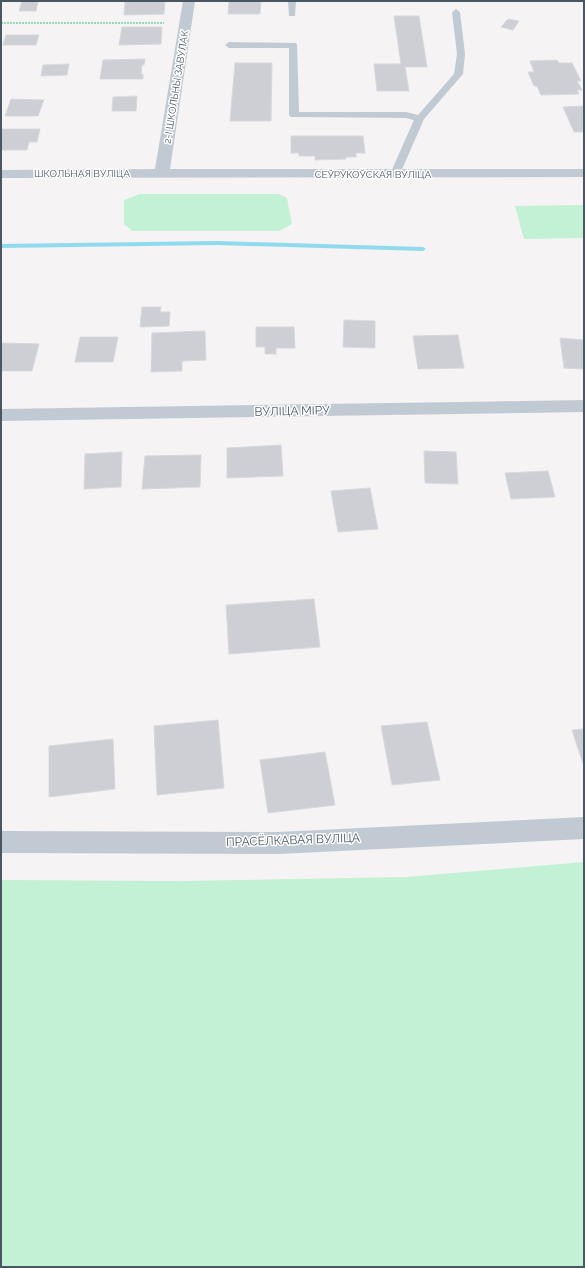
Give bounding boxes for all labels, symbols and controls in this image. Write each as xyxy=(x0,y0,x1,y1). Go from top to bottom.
street label: 2-І ШКОЛЬНЫ ЗАВУЛАК xyxy=(162,29,190,144)
street label: ШКОЛЬНАЯ ВУЛІЦА xyxy=(34,168,130,179)
street label: СЕЎРУКОЎСКАЯ ВУЛІЦА xyxy=(315,169,432,180)
street label: ВУЛІЦА МІРУ xyxy=(254,403,330,419)
street label: ПРАСЁЛКАВАЯ ВУЛІЦА xyxy=(226,831,360,849)

